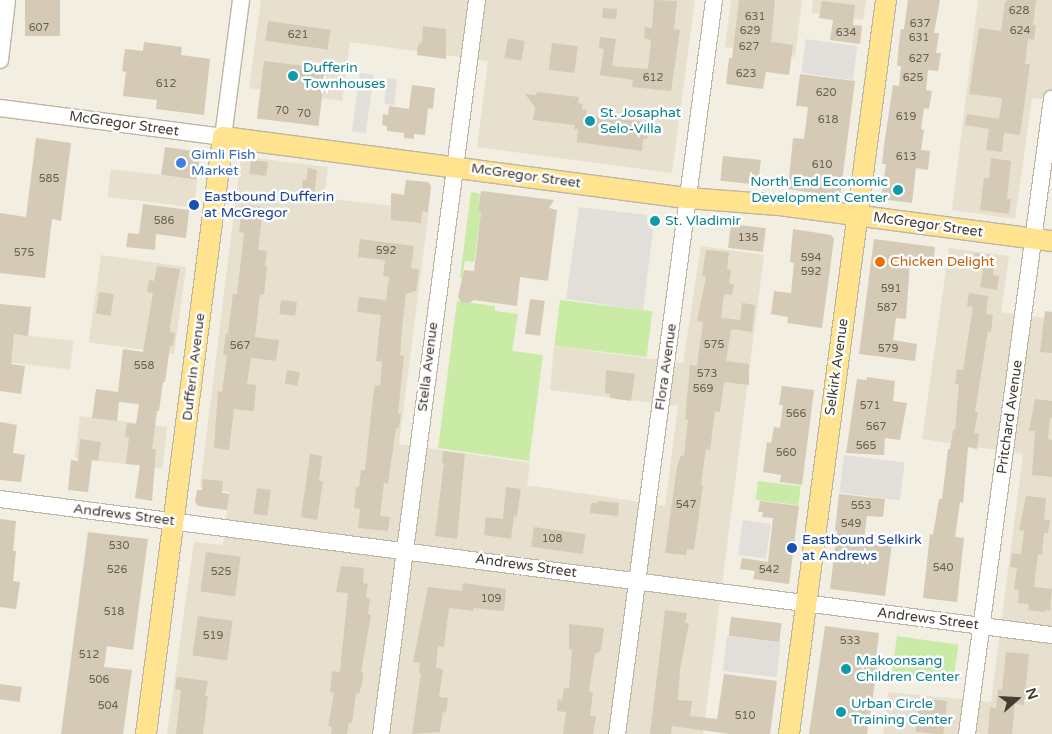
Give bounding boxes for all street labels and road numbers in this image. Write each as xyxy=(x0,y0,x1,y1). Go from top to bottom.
street label: McGregor Street xyxy=(68,108,180,140)
street label: McGregor Street xyxy=(470,160,582,192)
street label: McGregor Street xyxy=(872,209,984,241)
street label: Dufferin Avenue xyxy=(179,312,209,422)
street label: Selkirk Avenue xyxy=(822,317,852,417)
street label: Stella Avenue xyxy=(414,321,442,413)
street label: Flora Avenue xyxy=(652,323,680,411)
street label: Pritchard Avenue xyxy=(994,359,1026,475)
street label: Andrews Street xyxy=(72,500,176,530)
street label: Andrews Street xyxy=(474,551,578,581)
street label: Andrews Street xyxy=(876,604,980,634)

